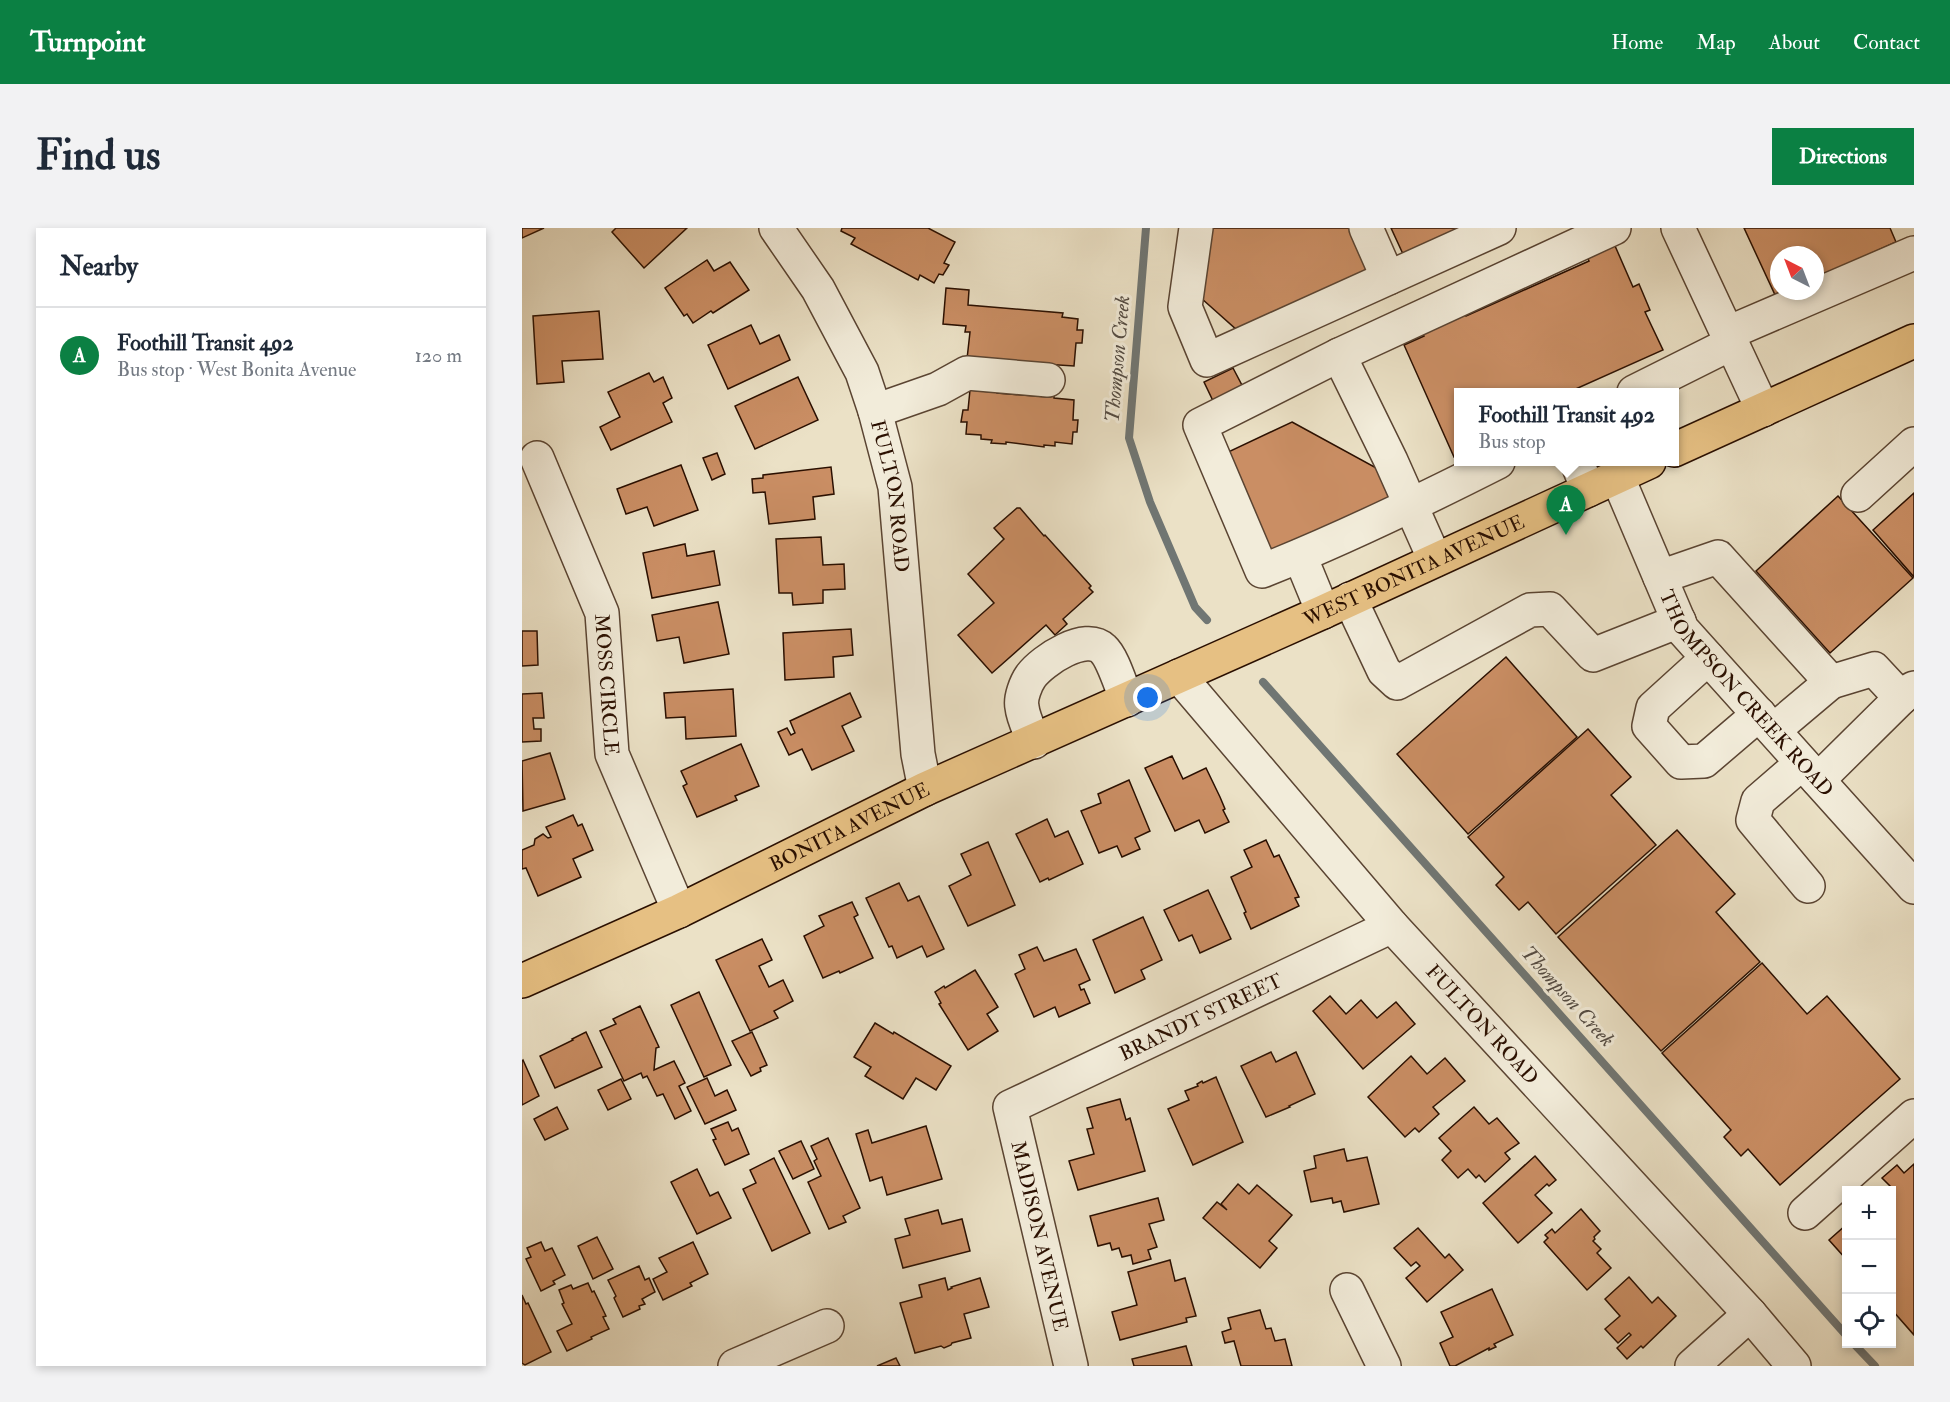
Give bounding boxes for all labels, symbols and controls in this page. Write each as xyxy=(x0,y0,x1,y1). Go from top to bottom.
text: Turnpoint xyxy=(30,25,146,60)
text: Home xyxy=(1611,29,1663,56)
text: Map xyxy=(1696,29,1736,56)
text: About xyxy=(1769,29,1820,56)
text: Contact xyxy=(1853,29,1920,56)
button: Directions xyxy=(1772,128,1914,185)
text: Find us xyxy=(36,130,160,182)
north arrow xyxy=(1770,246,1824,300)
text: Nearby xyxy=(60,251,138,283)
water label: Thompson Creek xyxy=(1098,294,1137,424)
text: Foothill Transit 492 xyxy=(117,329,294,357)
text: A xyxy=(73,343,86,368)
text: 120 m xyxy=(415,343,462,368)
text: Bus stop · West Bonita Avenue xyxy=(117,357,356,382)
popup xyxy=(1454,388,1679,466)
text: Foothill Transit 492 xyxy=(1478,401,1655,429)
street label: FULTON ROAD xyxy=(865,417,914,573)
text: Bus stop xyxy=(1478,429,1546,454)
pin: A xyxy=(1546,486,1586,535)
street label: WEST BONITA AVENUE xyxy=(1299,509,1528,633)
street label: THOMPSON CREEK ROAD xyxy=(1654,586,1839,802)
street label: MOSS CIRCLE xyxy=(589,613,624,757)
your location xyxy=(1133,683,1162,712)
street label: BONITA AVENUE xyxy=(765,777,934,877)
water label: Thompson Creek xyxy=(1515,940,1620,1053)
street label: FULTON ROAD xyxy=(1421,959,1544,1090)
street label: BRANDT STREET xyxy=(1115,968,1286,1066)
street label: MADISON AVENUE xyxy=(1005,1139,1074,1334)
map controls xyxy=(1842,1186,1896,1348)
button: + xyxy=(1842,1186,1896,1240)
button: − xyxy=(1842,1240,1896,1294)
button: locate xyxy=(1842,1294,1896,1348)

